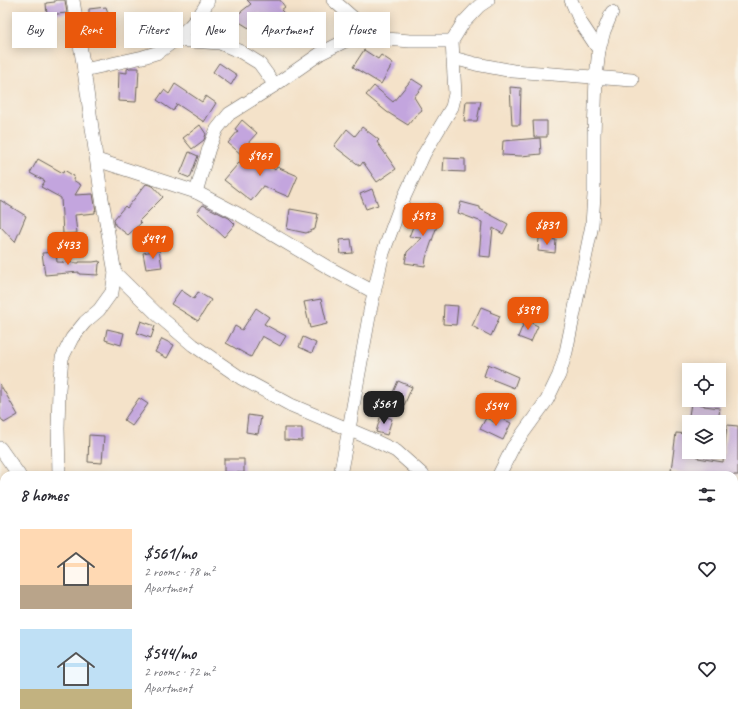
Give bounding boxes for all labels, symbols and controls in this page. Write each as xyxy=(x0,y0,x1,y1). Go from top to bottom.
chip: Buy xyxy=(12,12,57,48)
chip: Rent xyxy=(65,12,116,48)
chip: Filters xyxy=(124,12,183,48)
chip: New xyxy=(191,12,239,48)
chip: Apartment xyxy=(247,12,326,48)
chip: House xyxy=(334,12,390,48)
pin: $967 xyxy=(236,143,284,177)
text: $967 xyxy=(248,148,272,164)
pin: $593 xyxy=(399,203,447,237)
text: $593 xyxy=(411,208,435,224)
pin: $831 xyxy=(523,212,571,246)
text: $831 xyxy=(535,217,559,233)
pin: $491 xyxy=(129,226,177,260)
text: $491 xyxy=(141,231,165,247)
pin: $433 xyxy=(44,232,92,266)
text: $433 xyxy=(56,237,80,253)
pin: $399 xyxy=(504,297,552,331)
text: $399 xyxy=(516,302,540,318)
map controls xyxy=(682,363,726,459)
button: locate xyxy=(682,363,726,407)
pin: $561 xyxy=(360,391,408,425)
pin: $544 xyxy=(472,393,520,427)
text: $561 xyxy=(372,396,396,412)
text: $544 xyxy=(484,398,508,414)
button: layers xyxy=(682,415,726,459)
icon: filters xyxy=(696,484,718,506)
text: 8 homes xyxy=(20,485,68,506)
text: $561/mo xyxy=(144,543,196,564)
icon: home xyxy=(52,545,100,593)
icon: heart xyxy=(696,558,718,580)
text: 2 rooms · 78 m² xyxy=(144,564,214,580)
text: Apartment xyxy=(144,580,192,596)
text: $544/mo xyxy=(144,643,196,664)
icon: home xyxy=(52,645,100,693)
icon: heart xyxy=(696,658,718,680)
text: 2 rooms · 72 m² xyxy=(144,664,214,680)
text: Apartment xyxy=(144,680,192,696)

